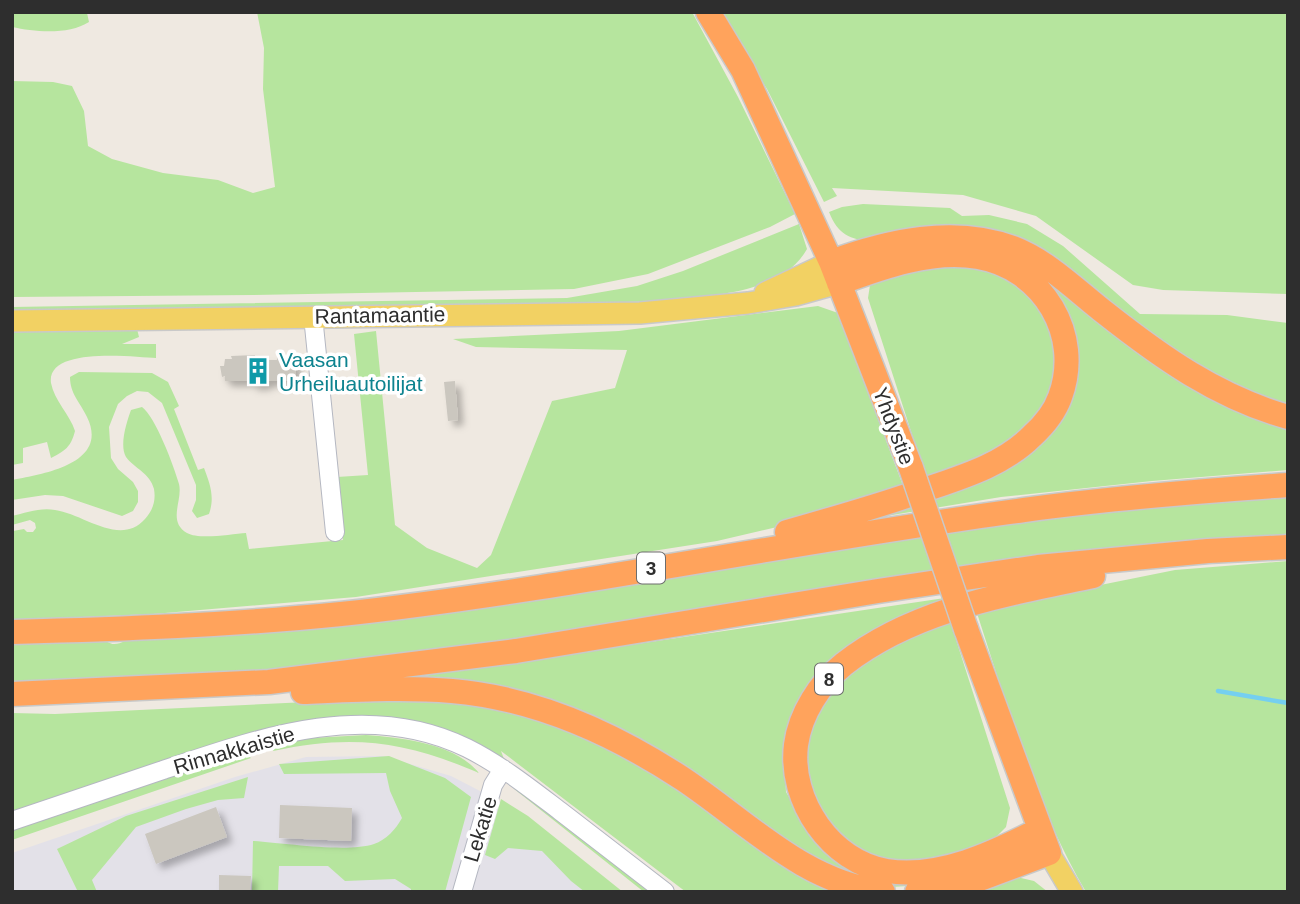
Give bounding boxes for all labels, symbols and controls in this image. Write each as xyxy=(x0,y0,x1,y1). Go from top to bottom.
street label: Rantamaantie xyxy=(314,302,446,328)
place label: Vaasan Urheiluautoilijat xyxy=(279,348,423,395)
building icon: Vaasan Urheiluautoilijat xyxy=(243,356,273,386)
street label: Yhdystie xyxy=(869,384,919,468)
road number: 3 xyxy=(637,552,665,583)
road number: 8 xyxy=(815,664,843,694)
street label: Rinnakkaistie xyxy=(171,722,297,778)
street label: Lekatie xyxy=(459,793,501,865)

